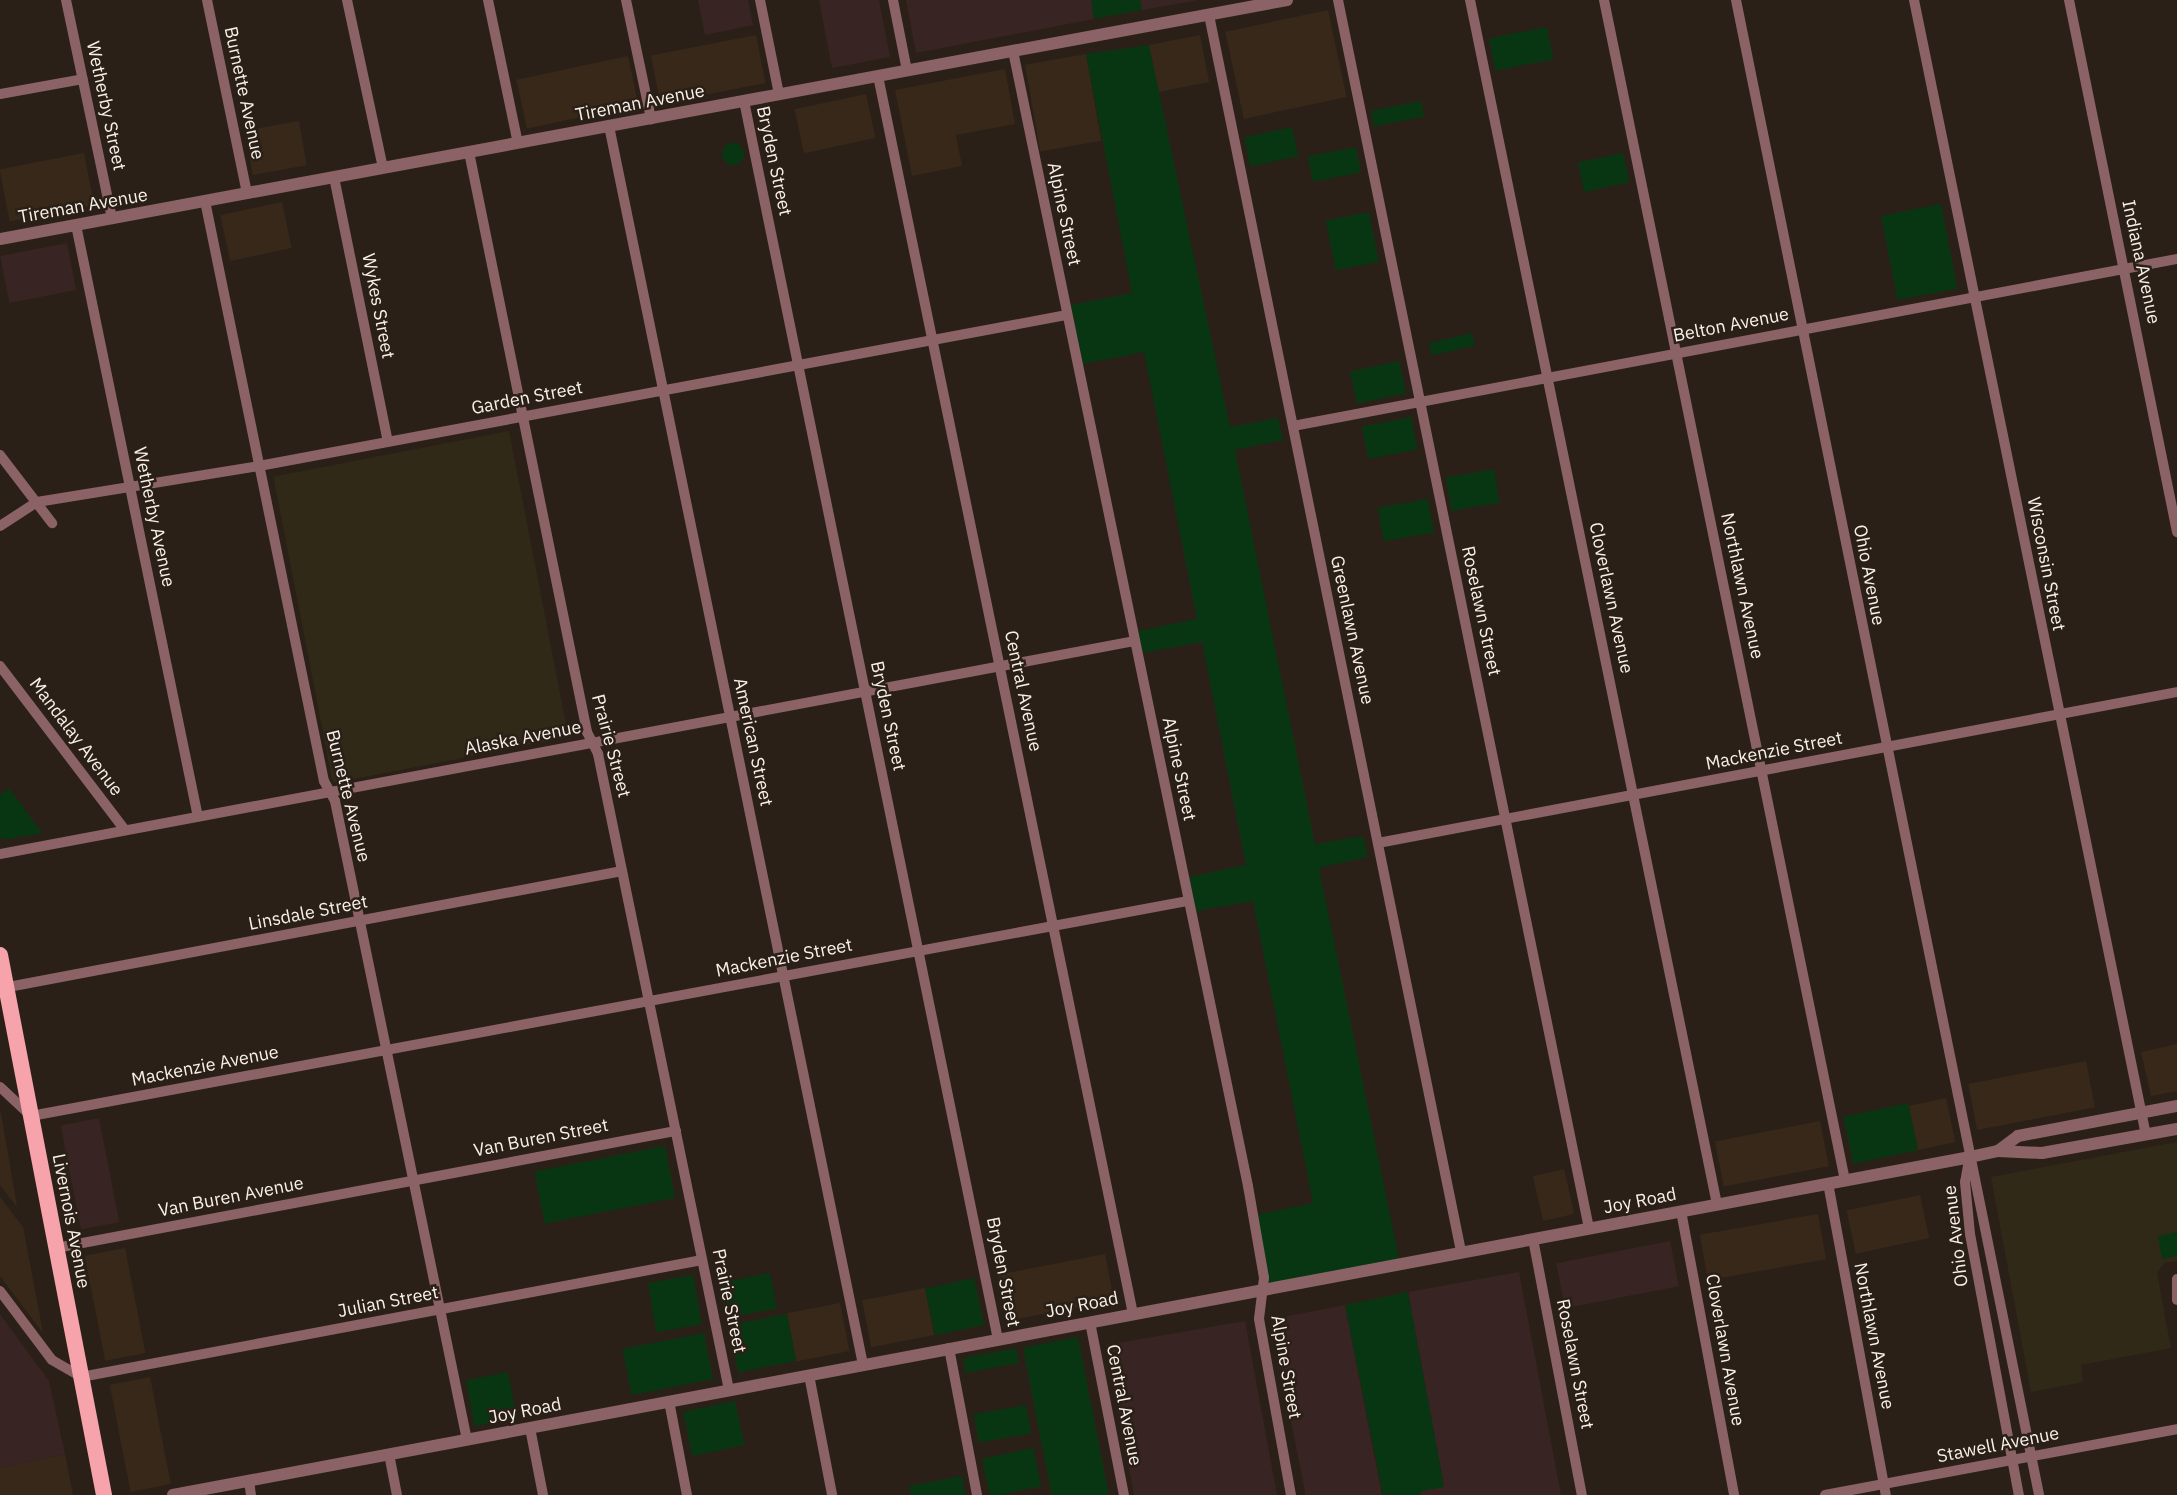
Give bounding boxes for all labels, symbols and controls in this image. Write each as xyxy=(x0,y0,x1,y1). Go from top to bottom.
street label: Burnette Avenue xyxy=(219,25,269,161)
street label: Wetherby Street xyxy=(82,39,130,173)
street label: Tireman Avenue xyxy=(574,80,706,126)
street label: Bryden Street xyxy=(752,104,796,218)
street label: Alpine Street xyxy=(1043,160,1085,268)
street label: Tireman Avenue xyxy=(17,184,149,228)
street label: Indiana Avenue xyxy=(2117,198,2165,326)
street label: Wykes Street xyxy=(357,252,399,360)
street label: Belton Avenue xyxy=(1671,303,1791,347)
street label: Garden Street xyxy=(470,377,584,419)
street label: Wetherby Avenue xyxy=(129,445,179,589)
street label: Wisconsin Street xyxy=(2022,495,2070,633)
street label: Northlawn Avenue xyxy=(1716,511,1768,661)
street label: Cloverlawn Avenue xyxy=(1584,520,1638,676)
street label: Ohio Avenue xyxy=(1849,523,1889,627)
street label: Roselawn Street xyxy=(1457,544,1505,678)
street label: Greenlawn Avenue xyxy=(1326,553,1378,707)
street label: Central Avenue xyxy=(1000,629,1046,753)
street label: Bryden Street xyxy=(866,659,910,773)
street label: Mandalay Avenue xyxy=(25,674,127,800)
street label: American Street xyxy=(729,676,777,808)
street label: Prairie Street xyxy=(587,692,635,800)
street label: Alpine Street xyxy=(1158,715,1200,823)
street label: Alaska Avenue xyxy=(463,716,583,760)
street label: Mackenzie Street xyxy=(1704,727,1844,775)
street label: Burnette Avenue xyxy=(321,728,375,864)
street label: Linsdale Street xyxy=(247,891,369,935)
street label: Mackenzie Street xyxy=(714,934,854,982)
street label: Mackenzie Avenue xyxy=(129,1041,281,1091)
street label: Van Buren Street xyxy=(472,1114,610,1162)
street label: Livernois Avenue xyxy=(47,1152,95,1290)
street label: Van Buren Avenue xyxy=(157,1172,305,1222)
street label: Joy Road xyxy=(1602,1183,1678,1219)
street label: Ohio Avenue xyxy=(1939,1184,1973,1288)
street label: Bryden Street xyxy=(982,1215,1024,1329)
street label: Prairie Street xyxy=(707,1247,751,1355)
street label: Northlawn Avenue xyxy=(1849,1261,1899,1411)
street label: Cloverlawn Avenue xyxy=(1701,1272,1749,1428)
street label: Julian Street xyxy=(336,1282,440,1322)
street label: Joy Road xyxy=(1044,1287,1120,1323)
street label: Roselawn Street xyxy=(1552,1297,1598,1431)
street label: Alpine Street xyxy=(1266,1313,1306,1421)
street label: Central Avenue xyxy=(1102,1343,1146,1467)
street label: Joy Road xyxy=(487,1393,563,1429)
street label: Stawell Avenue xyxy=(1935,1423,2061,1467)

